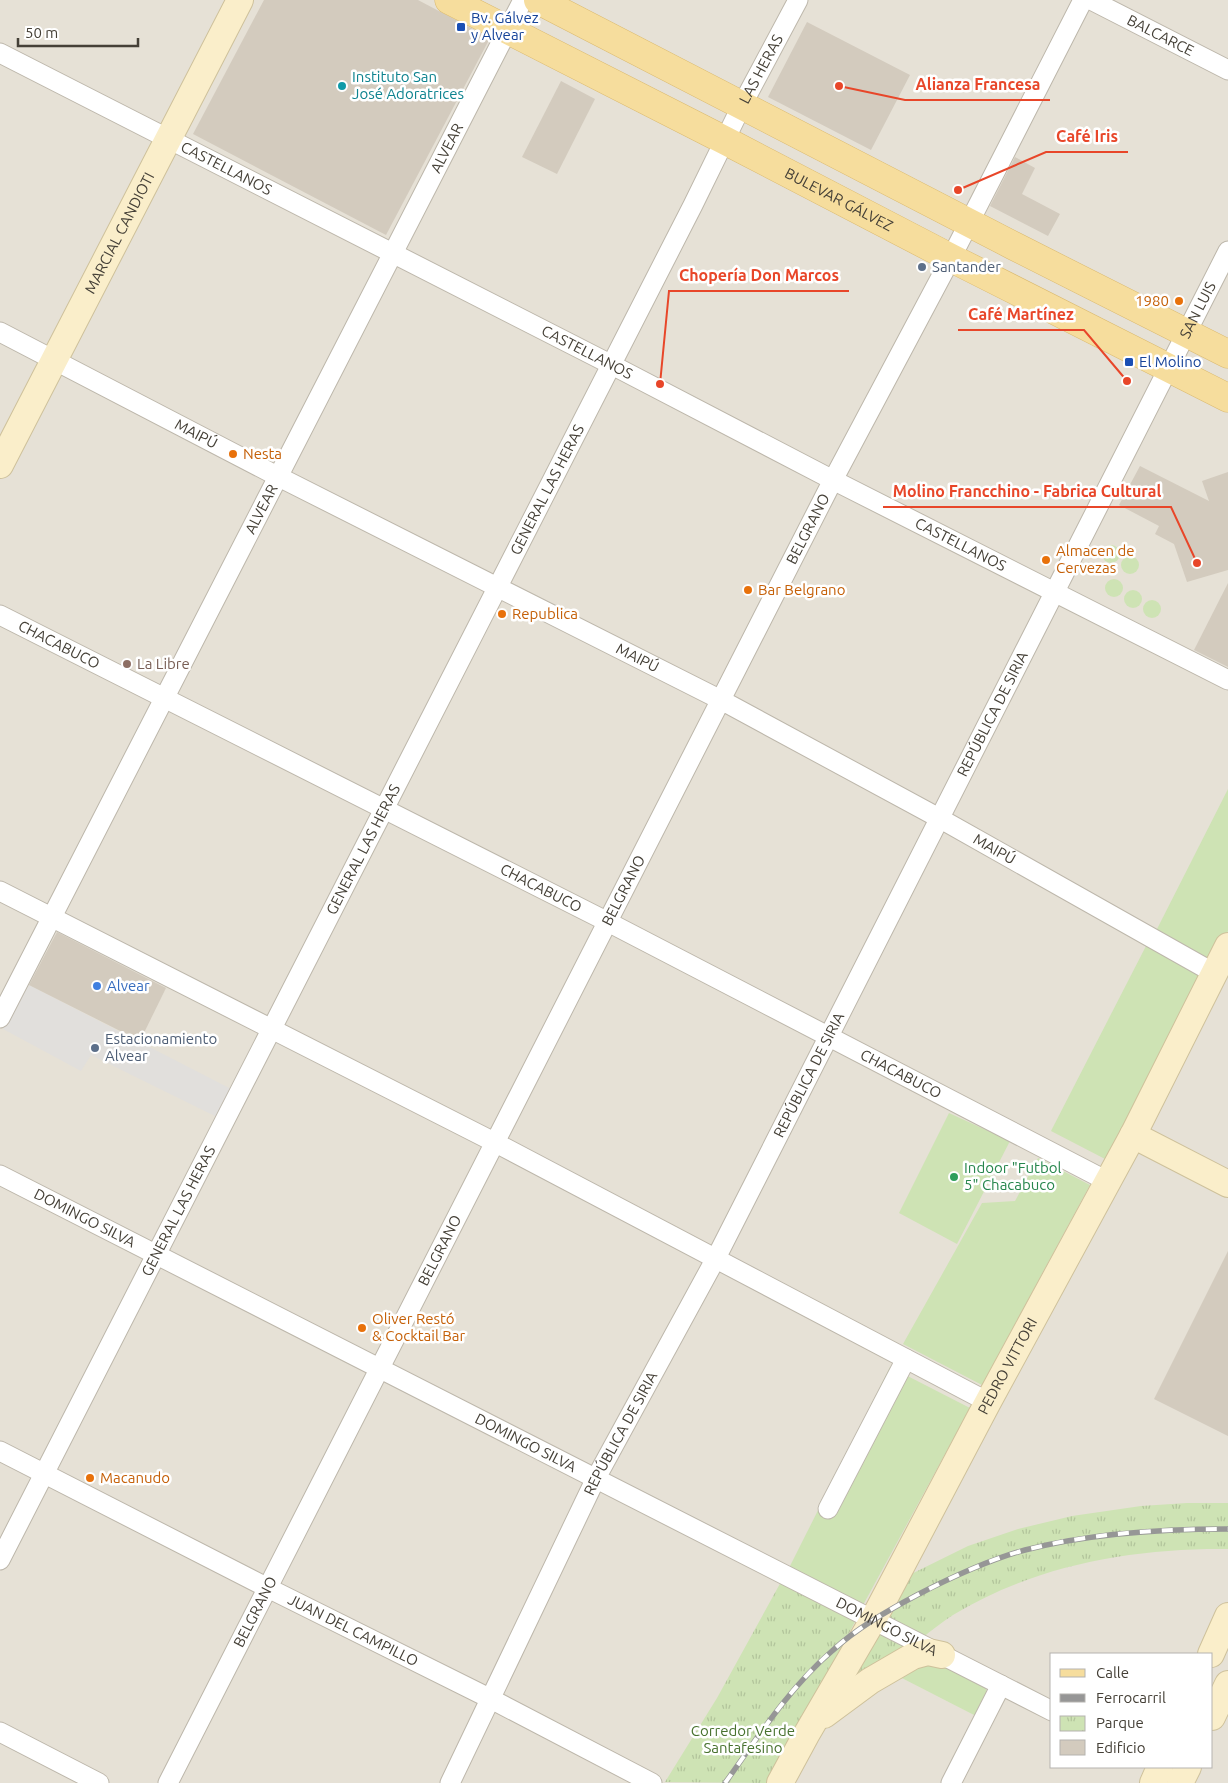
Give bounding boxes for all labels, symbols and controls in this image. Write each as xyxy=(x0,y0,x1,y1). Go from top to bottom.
place label: Bv. Gálvez y Alvear xyxy=(471,9,539,43)
street label: BALCARCE xyxy=(1124,11,1197,59)
scale bar xyxy=(18,15,138,47)
marker: Bv. Gálvez y Alvear xyxy=(455,21,467,33)
text: 50 m xyxy=(25,24,58,41)
street label: LAS HERAS xyxy=(735,31,786,106)
place label: Instituto San José Adoratrices xyxy=(352,68,464,102)
callout: Alianza Francesa xyxy=(905,69,1050,100)
text: Alianza Francesa xyxy=(916,75,1040,93)
marker: Instituto San José Adoratrices xyxy=(336,80,348,92)
street label: ALVEAR xyxy=(427,120,466,175)
callout: Café Iris xyxy=(1046,121,1128,152)
text: Café Iris xyxy=(1056,127,1118,145)
street label: CASTELLANOS xyxy=(178,138,275,198)
street label: BULEVAR GÁLVEZ xyxy=(782,164,896,234)
street label: MARCIAL CANDIOTI xyxy=(81,169,158,296)
place label: Santander xyxy=(932,258,1001,275)
callout: Chopería Don Marcos xyxy=(669,260,849,291)
marker: Santander xyxy=(916,261,928,273)
text: Chopería Don Marcos xyxy=(679,266,839,284)
street label: SAN LUIS xyxy=(1176,279,1219,341)
place label: 1980 xyxy=(1135,292,1169,309)
marker: 1980 xyxy=(1173,295,1185,307)
callout: Café Martínez xyxy=(958,299,1084,330)
text: Café Martínez xyxy=(968,305,1074,323)
street label: CASTELLANOS xyxy=(539,322,636,382)
place label: El Molino xyxy=(1139,353,1202,370)
marker: El Molino xyxy=(1123,356,1135,368)
street label: MAIPÚ xyxy=(172,415,221,452)
street label: GENERAL LAS HERAS xyxy=(507,421,587,558)
place label: Nesta xyxy=(243,445,282,462)
marker: Nesta xyxy=(227,448,239,460)
callout: Molino Francchino - Fabrica Cultural xyxy=(883,476,1171,507)
street label: ALVEAR xyxy=(241,481,281,537)
text: Molino Francchino - Fabrica Cultural xyxy=(893,482,1161,500)
street label: BELGRANO xyxy=(783,491,833,567)
street label: CASTELLANOS xyxy=(912,514,1009,574)
place label: Almacen de Cervezas xyxy=(1056,542,1135,576)
marker: Almacen de Cervezas xyxy=(1040,554,1052,566)
place label: Bar Belgrano xyxy=(758,581,845,598)
marker: Bar Belgrano xyxy=(742,584,754,596)
place label: Republica xyxy=(512,605,578,622)
marker: Republica xyxy=(496,608,508,620)
street label: CHACABUCO xyxy=(16,617,103,672)
street label: MAIPÚ xyxy=(613,640,662,675)
street label: REPÚBLICA DE SIRIA xyxy=(953,648,1031,779)
place label: La Libre xyxy=(137,655,190,672)
marker: La Libre xyxy=(121,658,133,670)
street label: GENERAL LAS HERAS xyxy=(323,781,403,917)
street label: MAIPÚ xyxy=(971,830,1019,867)
street label: BELGRANO xyxy=(598,852,648,928)
street label: CHACABUCO xyxy=(498,860,585,915)
place label: Alvear xyxy=(107,977,150,994)
marker: Alvear xyxy=(91,980,103,992)
street label: REPÚBLICA DE SIRIA xyxy=(770,1009,848,1140)
place label: Estacionamiento Alvear xyxy=(105,1030,217,1064)
marker: Estacionamiento Alvear xyxy=(89,1042,101,1054)
street label: CHACABUCO xyxy=(858,1045,944,1102)
street label: GENERAL LAS HERAS xyxy=(138,1143,218,1279)
place label: Indoor "Futbol 5" Chacabuco xyxy=(964,1159,1062,1193)
marker: Indoor "Futbol 5" Chacabuco xyxy=(948,1171,960,1183)
street label: DOMINGO SILVA xyxy=(31,1185,139,1251)
street label: BELGRANO xyxy=(414,1212,464,1288)
place label: Oliver Restó & Cocktail Bar xyxy=(372,1310,466,1344)
street label: PEDRO VITTORI xyxy=(974,1315,1040,1417)
marker: Oliver Restó & Cocktail Bar xyxy=(356,1322,368,1334)
street label: REPÚBLICA DE SIRIA xyxy=(580,1368,661,1498)
street label: DOMINGO SILVA xyxy=(472,1410,580,1475)
place label: Macanudo xyxy=(100,1469,170,1486)
marker: Macanudo xyxy=(84,1472,96,1484)
street label: BELGRANO xyxy=(230,1574,280,1650)
street label: JUAN DEL CAMPILLO xyxy=(285,1590,421,1669)
street label: DOMINGO SILVA xyxy=(833,1593,940,1659)
legend xyxy=(1050,1653,1213,1768)
text: Calle xyxy=(1096,1664,1129,1681)
text: Ferrocarril xyxy=(1096,1689,1166,1706)
text: Parque xyxy=(1096,1714,1144,1731)
park label: Corredor Verde Santafesino xyxy=(691,1722,795,1756)
text: Edificio xyxy=(1096,1739,1145,1756)

